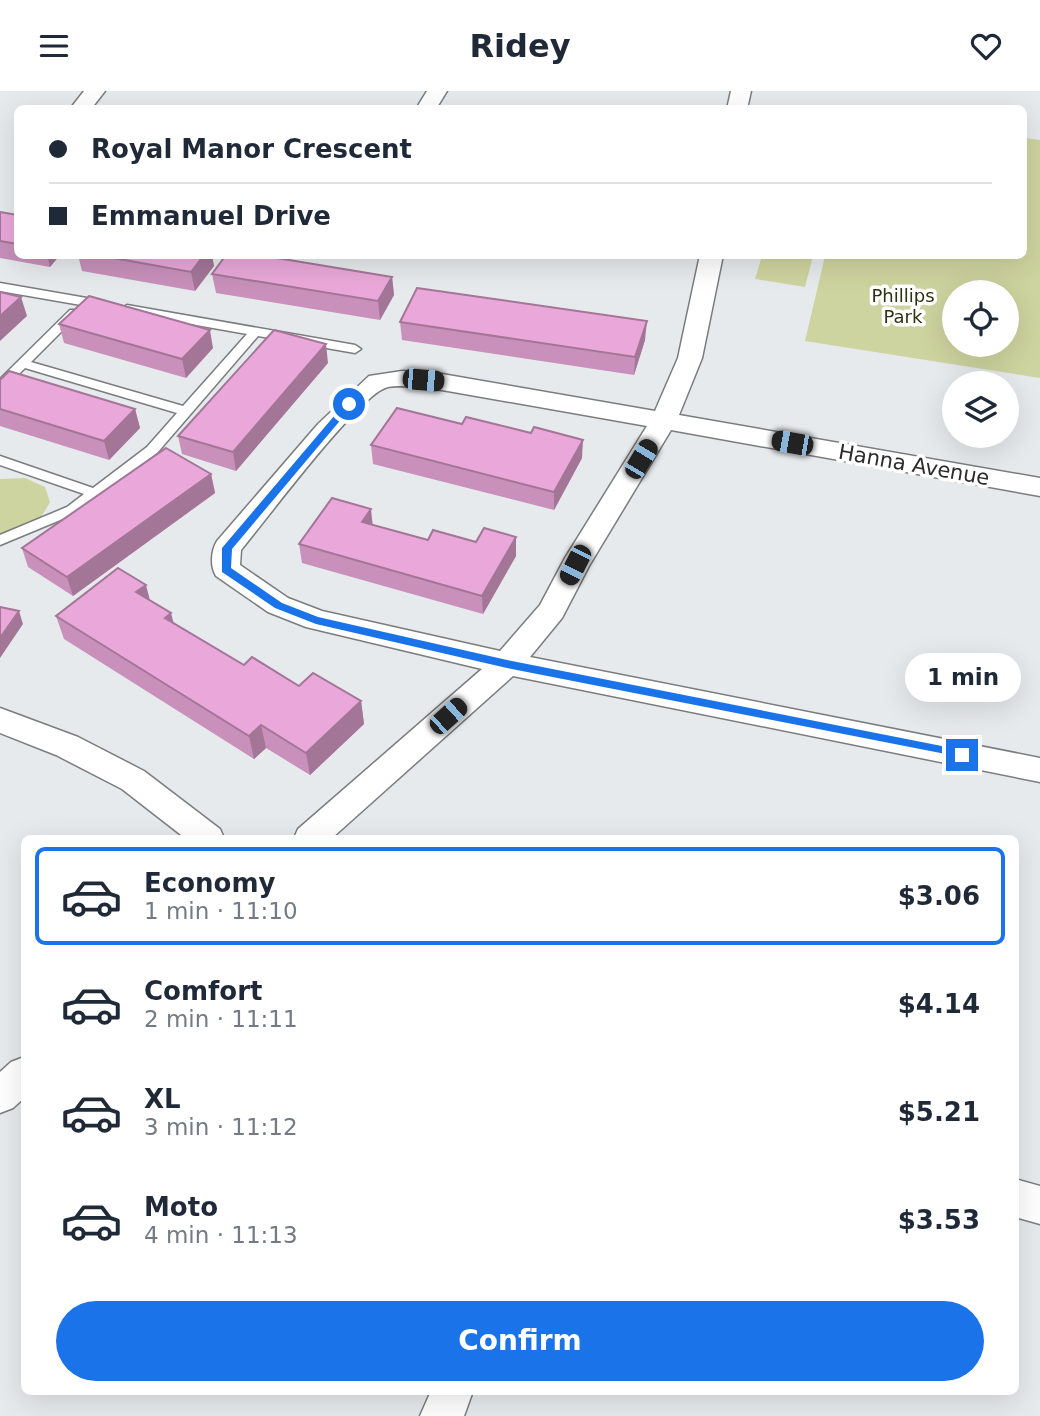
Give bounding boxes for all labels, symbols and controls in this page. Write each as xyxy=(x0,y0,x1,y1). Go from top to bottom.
icon: menu xyxy=(35,27,73,65)
text: Ridey xyxy=(469,27,571,65)
icon: heart xyxy=(967,27,1005,65)
text: Royal Manor Crescent xyxy=(91,134,412,164)
text: Emmanuel Drive xyxy=(91,201,331,231)
map controls xyxy=(942,280,1019,448)
button: locate xyxy=(942,280,1019,357)
park label: Phillips Park xyxy=(871,285,935,327)
car xyxy=(402,368,445,392)
button: layers xyxy=(942,371,1019,448)
route start xyxy=(333,388,365,420)
car xyxy=(770,429,815,457)
car xyxy=(622,436,661,482)
street label: Hanna Avenue xyxy=(837,440,991,490)
car xyxy=(557,542,594,588)
callout: 1 min xyxy=(904,653,1020,703)
text: 1 min xyxy=(927,664,999,690)
car xyxy=(426,694,471,738)
route end xyxy=(946,739,978,771)
icon: car xyxy=(60,865,123,928)
text: Economy xyxy=(144,868,275,898)
text: $3.06 xyxy=(898,881,980,911)
text: 1 min · 11:10 xyxy=(144,898,298,924)
icon: car xyxy=(60,973,123,1036)
text: Comfort xyxy=(144,976,262,1006)
text: $4.14 xyxy=(898,989,980,1019)
text: 2 min · 11:11 xyxy=(144,1006,298,1032)
icon: car xyxy=(60,1081,123,1144)
text: XL xyxy=(144,1084,181,1114)
text: $5.21 xyxy=(898,1097,980,1127)
text: 3 min · 11:12 xyxy=(144,1114,298,1140)
icon: car xyxy=(60,1189,123,1252)
text: Moto xyxy=(144,1192,218,1222)
text: $3.53 xyxy=(898,1205,980,1235)
text: 4 min · 11:13 xyxy=(144,1222,298,1248)
button: Confirm xyxy=(56,1301,984,1381)

